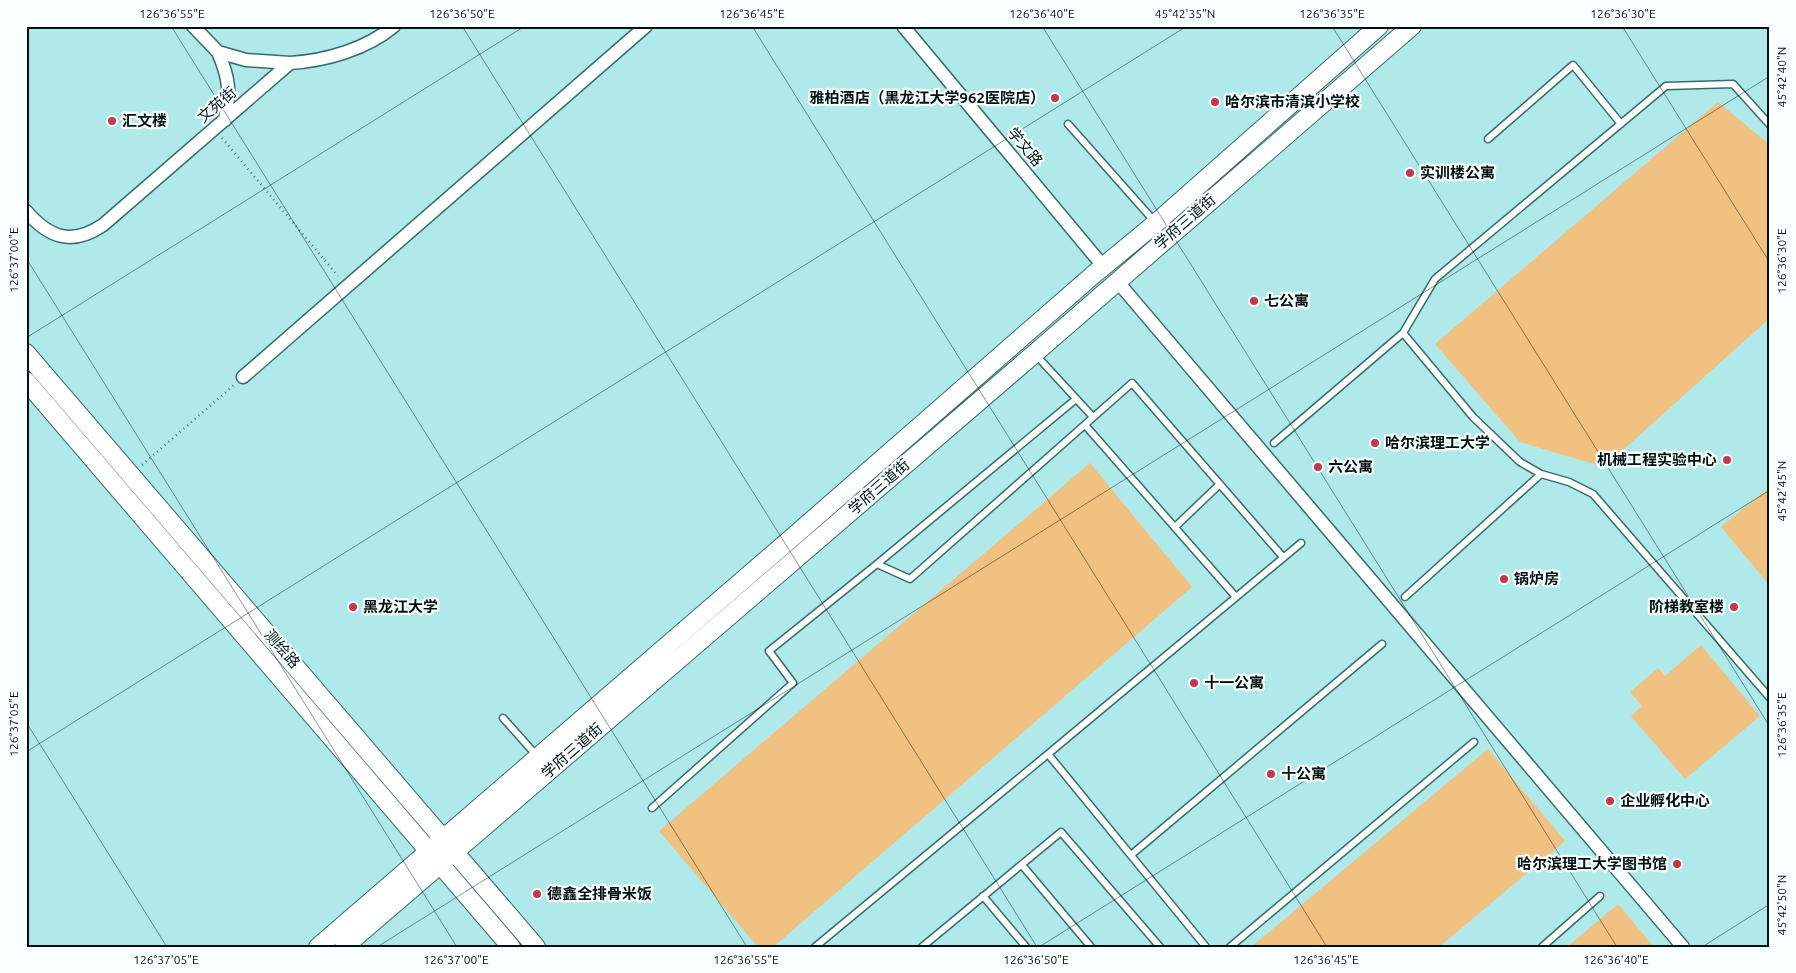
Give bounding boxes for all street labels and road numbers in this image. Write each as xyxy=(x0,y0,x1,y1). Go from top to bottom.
street label: 文苑街 xyxy=(194,83,239,126)
street label: 学文路 xyxy=(1004,124,1046,169)
street label: 学府三道街 xyxy=(1151,191,1219,253)
street label: 学府三道街 xyxy=(845,456,913,518)
street label: 测绘路 xyxy=(261,626,304,671)
street label: 学府三道街 xyxy=(538,720,606,782)

